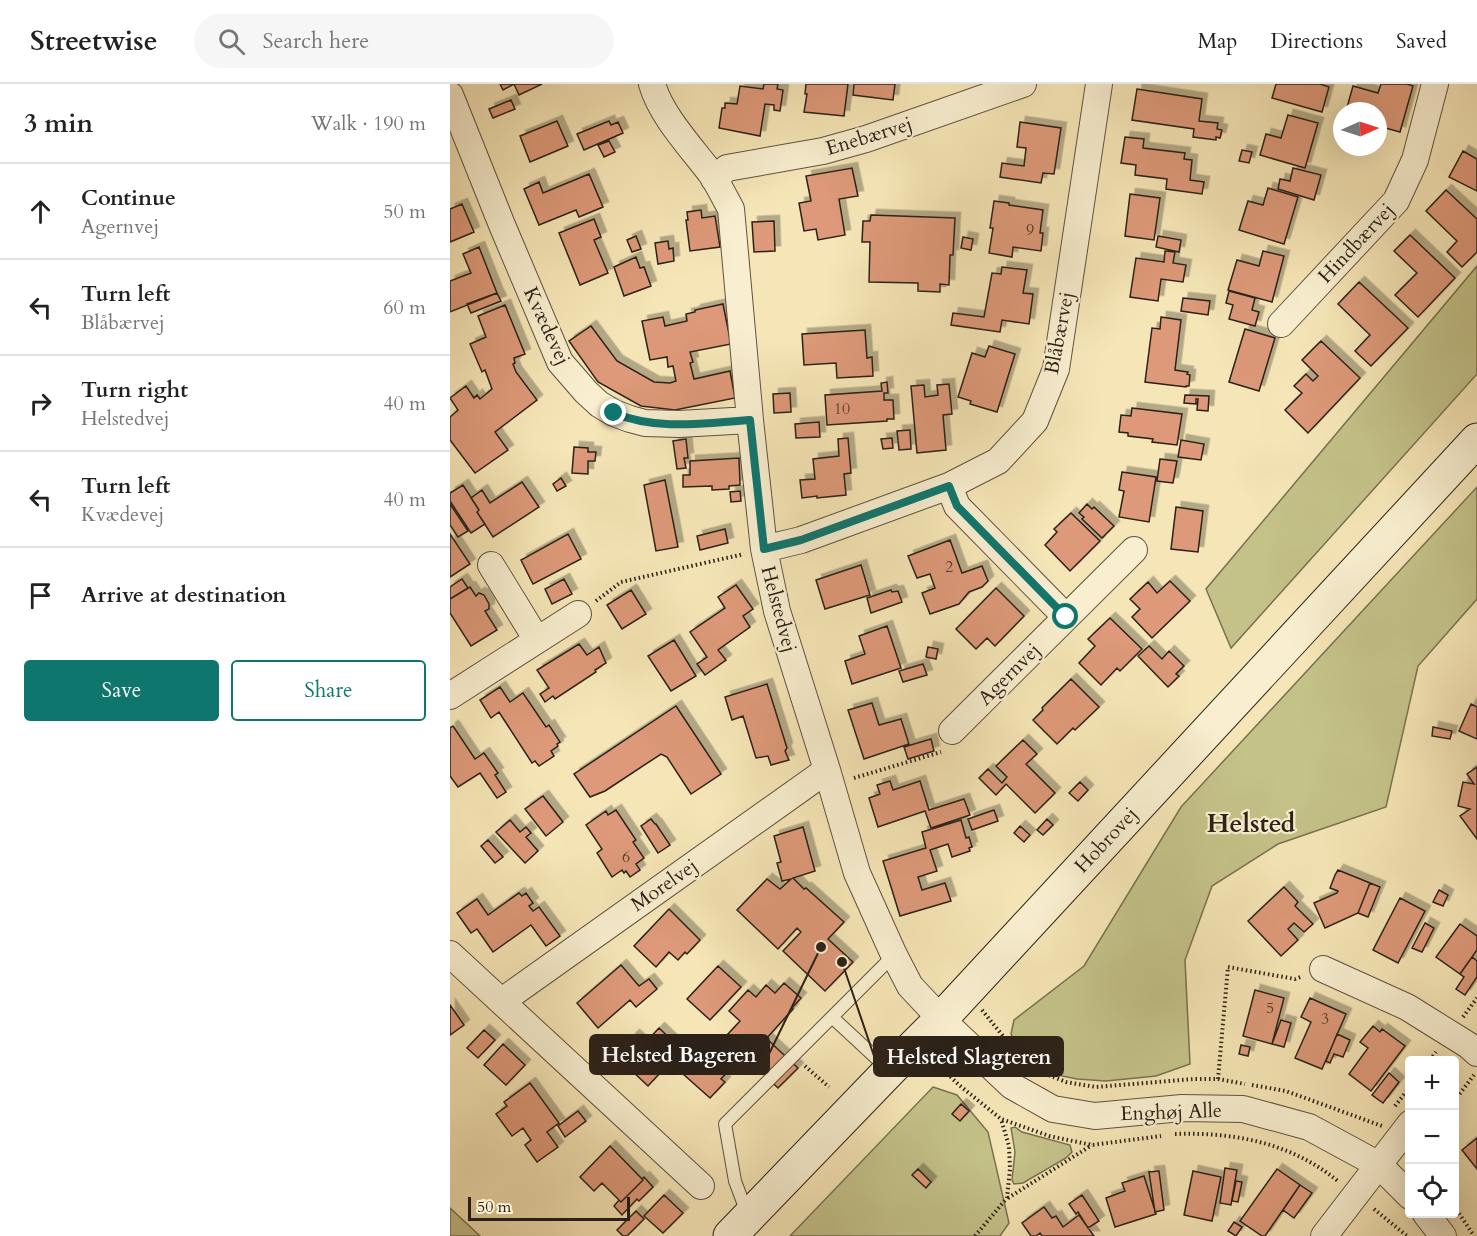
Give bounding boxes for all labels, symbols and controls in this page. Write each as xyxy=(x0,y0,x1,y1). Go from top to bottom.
search box xyxy=(194,14,614,68)
text: Streetwise xyxy=(30,22,158,60)
icon: search xyxy=(215,25,248,58)
text: Search here xyxy=(263,26,369,56)
text: Map xyxy=(1197,27,1237,56)
text: Directions xyxy=(1270,27,1363,56)
text: Saved xyxy=(1396,27,1447,56)
north arrow xyxy=(1333,102,1387,156)
text: 3 min xyxy=(24,106,93,141)
text: Walk · 190 m xyxy=(311,110,426,137)
street label: Enebærvej xyxy=(822,110,916,162)
text: Continue xyxy=(81,183,176,213)
icon: ahead xyxy=(24,195,57,228)
street label: Hindbærvej xyxy=(1312,197,1400,289)
text: 50 m xyxy=(383,198,426,225)
text: Agernvej xyxy=(81,213,159,240)
house number: 9 xyxy=(1026,219,1034,241)
text: Turn left xyxy=(81,279,170,309)
street label: Kvædevej xyxy=(517,283,577,369)
street label: Blåbærvej xyxy=(1038,289,1080,377)
icon: left xyxy=(24,291,57,324)
text: 60 m xyxy=(383,294,426,321)
text: Blåbærvej xyxy=(81,309,165,336)
text: Turn right xyxy=(81,375,188,405)
icon: right xyxy=(24,387,57,420)
text: 40 m xyxy=(383,390,426,417)
house number: 10 xyxy=(834,398,850,420)
route end xyxy=(600,399,626,425)
text: Helstedvej xyxy=(81,405,169,432)
text: Turn left xyxy=(81,471,170,501)
icon: left xyxy=(24,483,57,516)
text: 40 m xyxy=(383,486,426,513)
text: Kvædevej xyxy=(81,501,164,528)
house number: 2 xyxy=(945,556,953,578)
street label: Helstedvej xyxy=(755,563,803,655)
icon: arrive xyxy=(24,579,57,612)
text: Arrive at destination xyxy=(81,580,286,610)
route start xyxy=(1052,603,1078,629)
street label: Agernvej xyxy=(972,637,1046,711)
button: Save xyxy=(24,660,219,721)
button: Share xyxy=(231,660,426,721)
street label: Hobrovej xyxy=(1068,801,1144,879)
district label: Helsted xyxy=(1207,806,1296,841)
house number: 6 xyxy=(622,846,630,868)
street label: Morelvej xyxy=(625,852,703,918)
house number: 5 xyxy=(1266,997,1274,1019)
house number: 3 xyxy=(1321,1008,1329,1030)
callout: Helsted Bageren xyxy=(590,1035,769,1074)
callout: Helsted Slagteren xyxy=(874,1037,1063,1076)
text: Helsted Bageren xyxy=(601,1041,757,1070)
text: Helsted Slagteren xyxy=(886,1043,1052,1072)
map controls xyxy=(1405,1056,1459,1218)
button: + xyxy=(1405,1056,1459,1110)
street label: Enghøj Alle xyxy=(1120,1097,1222,1127)
button: − xyxy=(1405,1110,1459,1164)
button: locate xyxy=(1405,1164,1459,1218)
scale bar xyxy=(468,1194,630,1222)
text: 50 m xyxy=(477,1196,511,1218)

